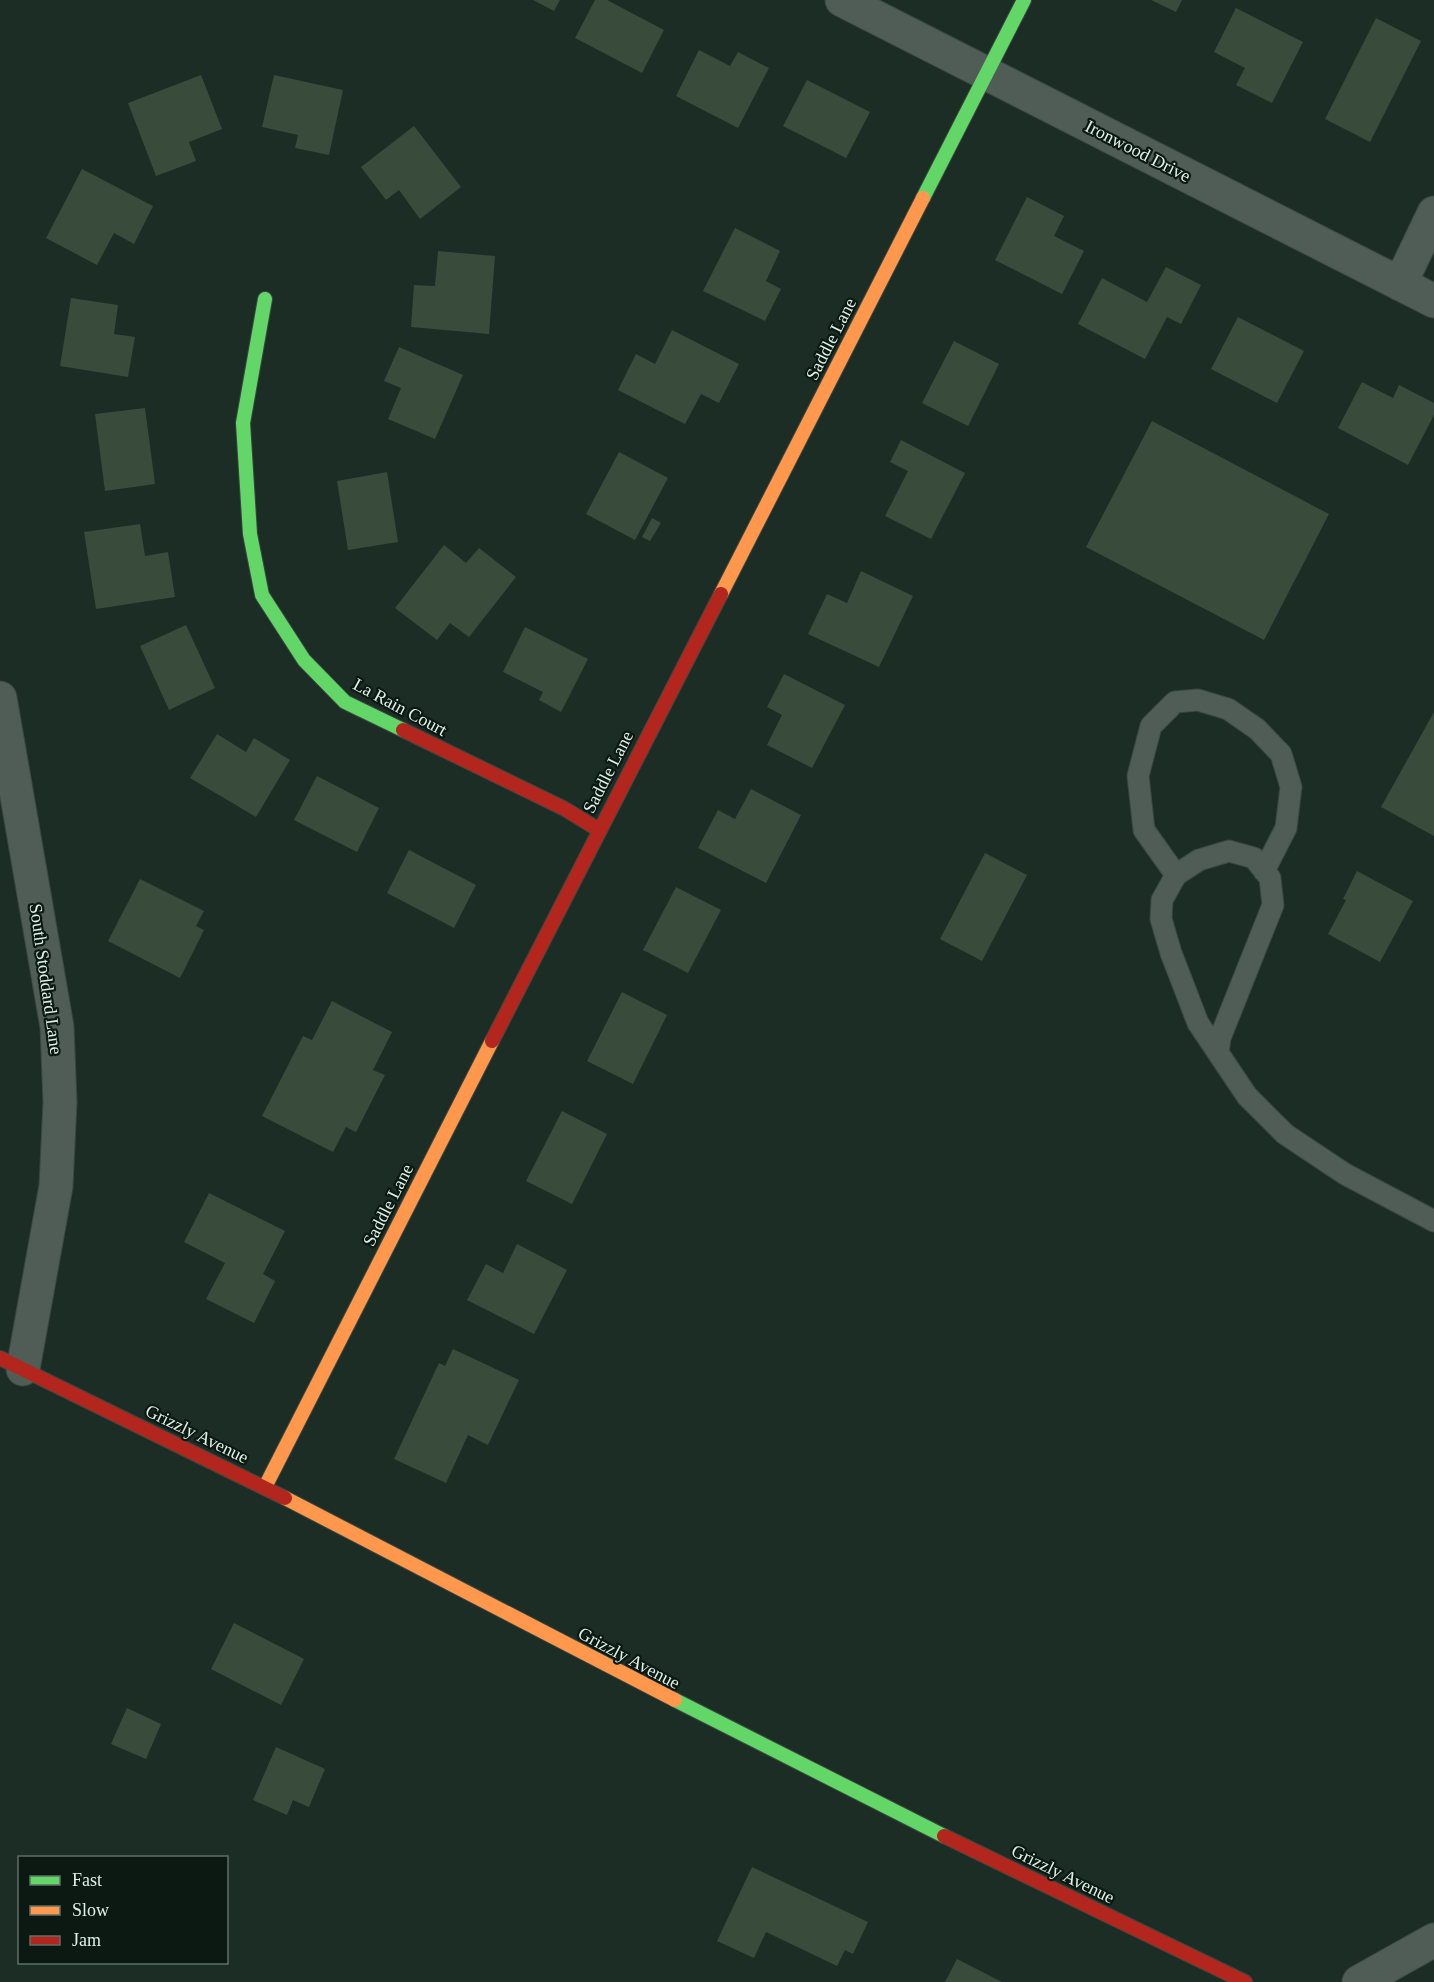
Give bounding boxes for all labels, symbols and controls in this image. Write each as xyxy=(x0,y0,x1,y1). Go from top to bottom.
street label: Ironwood Drive xyxy=(1082,116,1194,186)
street label: Saddle Lane xyxy=(802,295,860,383)
street label: La Rain Court xyxy=(350,674,450,740)
street label: Saddle Lane xyxy=(579,728,637,816)
street label: South Stoddard Lane xyxy=(26,902,66,1056)
street label: Saddle Lane xyxy=(359,1161,417,1249)
street label: Grizzly Avenue xyxy=(142,1400,252,1468)
street label: Grizzly Avenue xyxy=(575,1623,683,1693)
street label: Grizzly Avenue xyxy=(1008,1840,1118,1908)
legend xyxy=(18,1856,228,1964)
text: Fast xyxy=(72,1870,102,1890)
text: Slow xyxy=(72,1900,109,1920)
text: Jam xyxy=(72,1930,101,1950)

